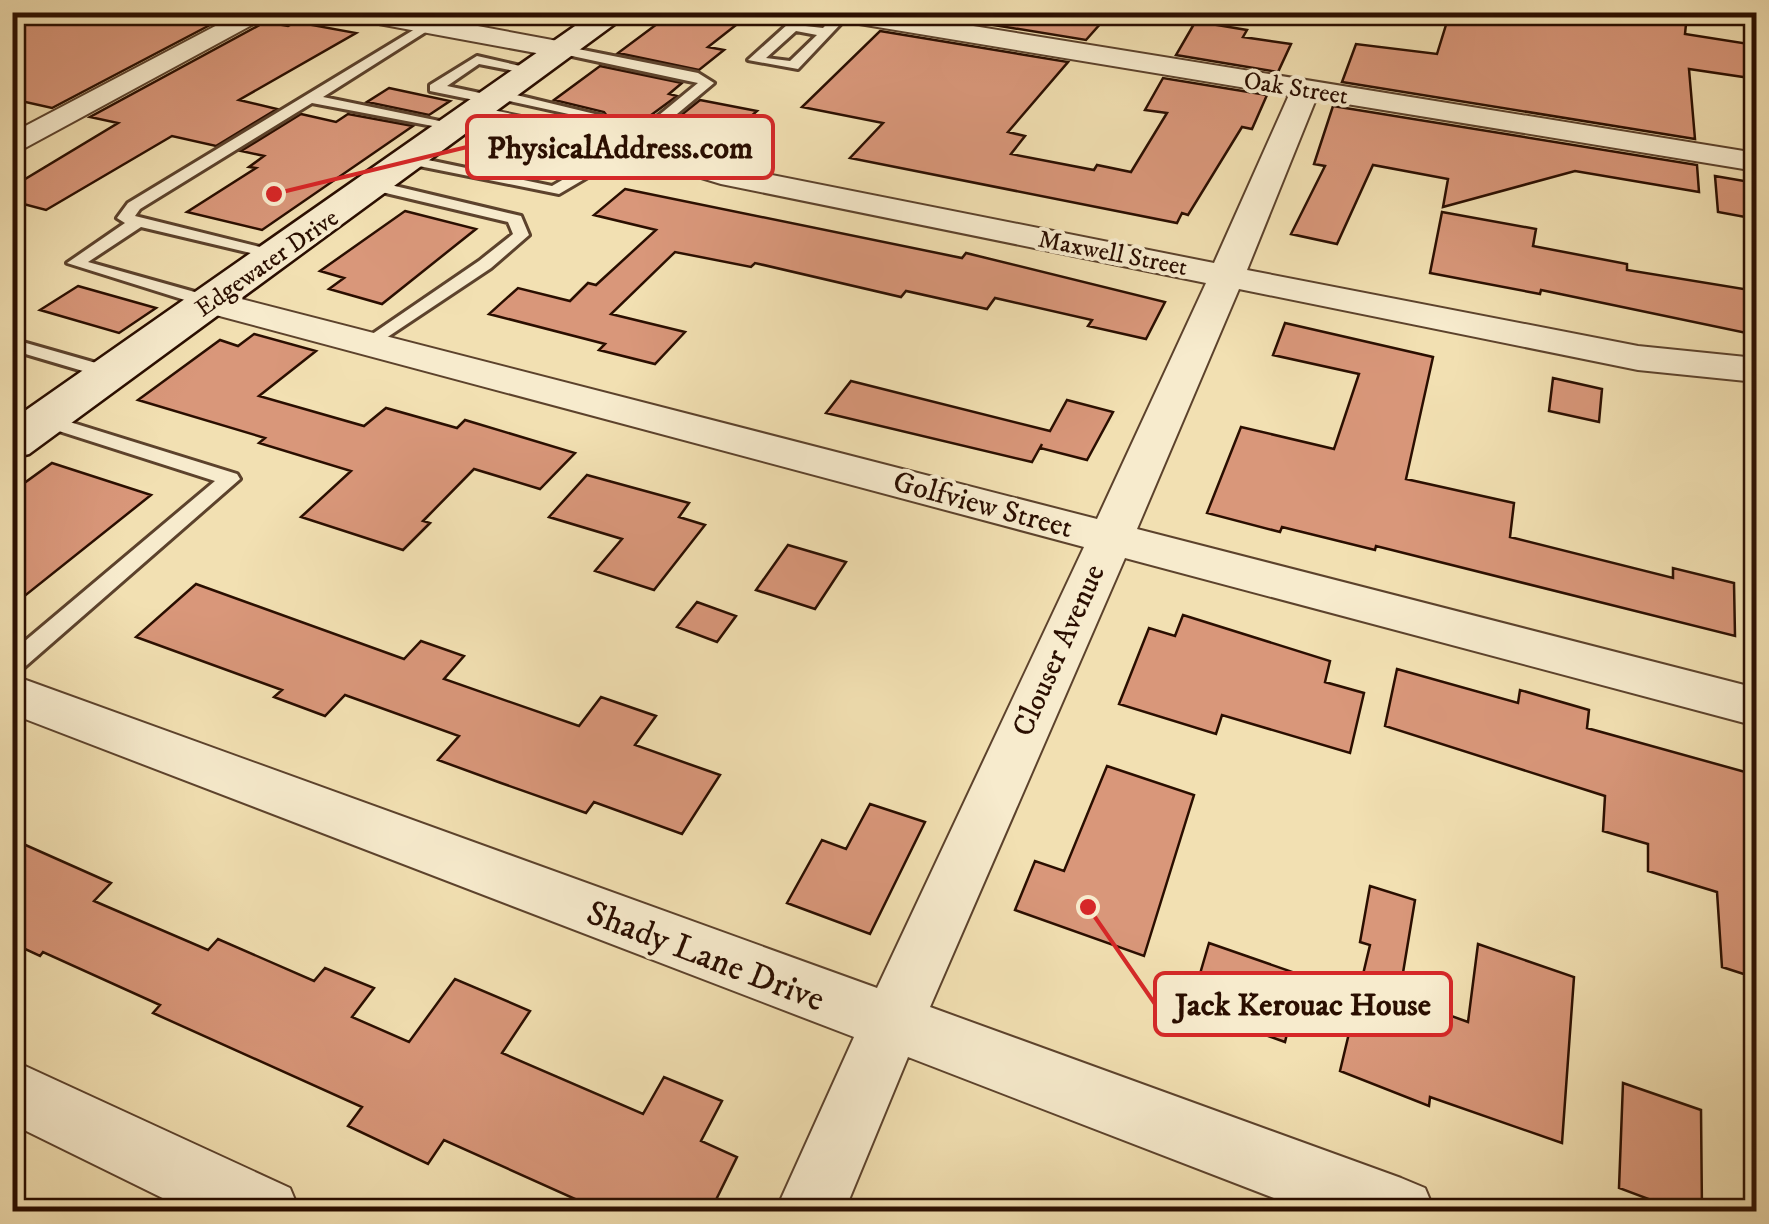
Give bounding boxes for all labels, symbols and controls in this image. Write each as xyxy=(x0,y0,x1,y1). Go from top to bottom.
street label: Oak Street xyxy=(1241,65,1350,112)
callout: PhysicalAddress.com xyxy=(467,116,773,178)
text: PhysicalAddress.com xyxy=(487,129,753,169)
street label: Edgewater Drive xyxy=(189,202,345,324)
street label: Maxwell Street xyxy=(1035,224,1190,283)
street label: Golfview Street xyxy=(889,464,1076,547)
street label: Clouser Avenue xyxy=(1005,559,1114,742)
street label: Shady Lane Drive xyxy=(580,891,830,1022)
callout: Jack Kerouac House xyxy=(1155,973,1451,1035)
text: Jack Kerouac House xyxy=(1172,986,1431,1026)

